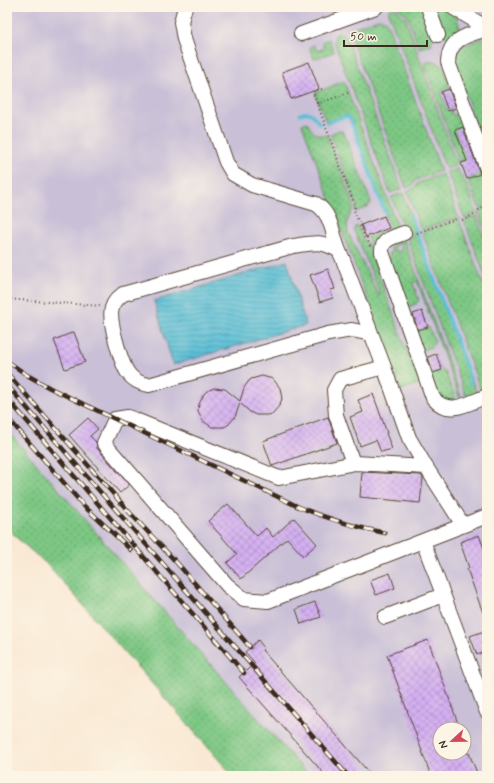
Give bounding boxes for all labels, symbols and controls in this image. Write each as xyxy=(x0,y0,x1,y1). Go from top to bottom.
scale bar xyxy=(344,22,427,48)
text: 50 m xyxy=(350,29,377,45)
north arrow xyxy=(432,721,472,761)
text: N xyxy=(436,738,452,750)

